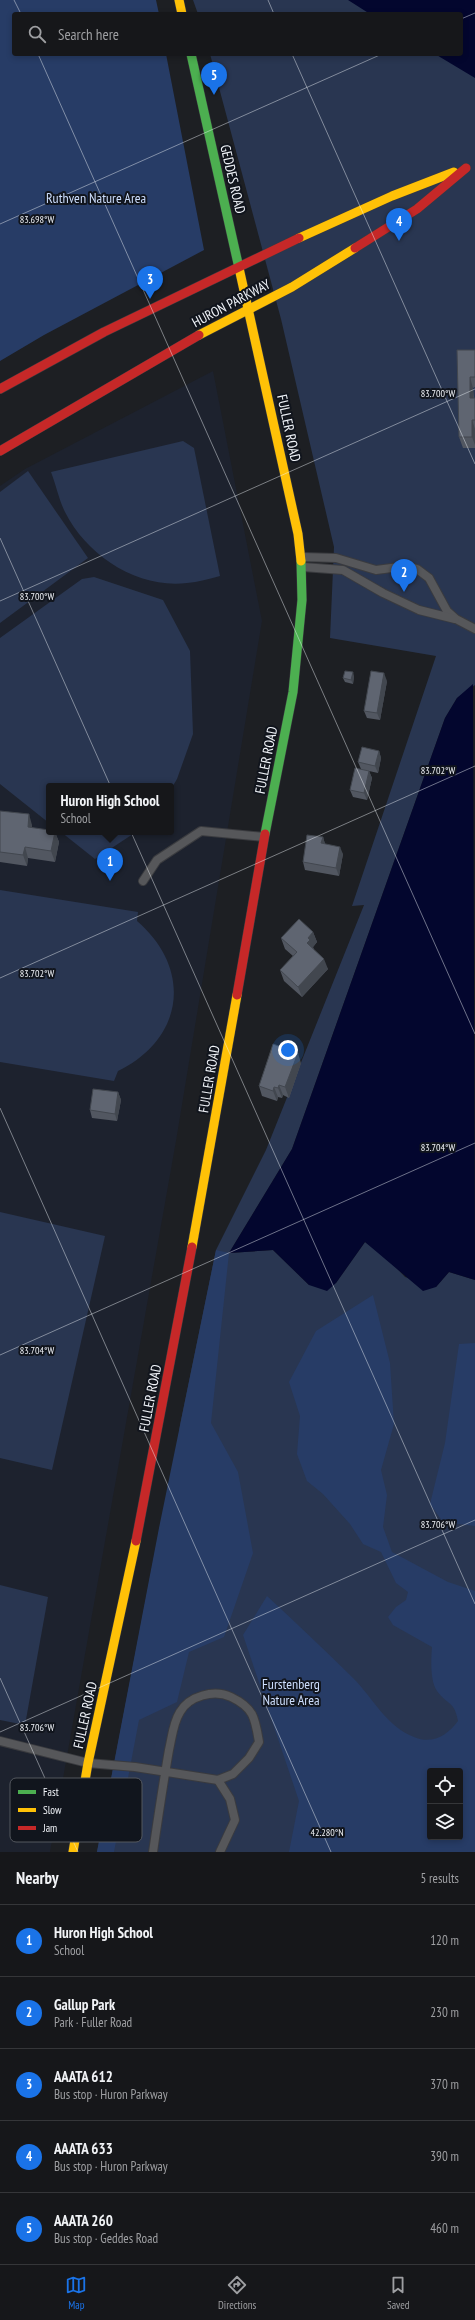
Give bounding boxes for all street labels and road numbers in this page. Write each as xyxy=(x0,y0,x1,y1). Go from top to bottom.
street label: GEDDES ROAD xyxy=(216,143,250,215)
street label: HURON PARKWAY xyxy=(189,275,274,331)
street label: FULLER ROAD xyxy=(273,393,305,463)
street label: FULLER ROAD xyxy=(251,725,281,795)
street label: FULLER ROAD xyxy=(194,1044,224,1114)
street label: FULLER ROAD xyxy=(135,1363,165,1433)
street label: FULLER ROAD xyxy=(69,1680,101,1750)

